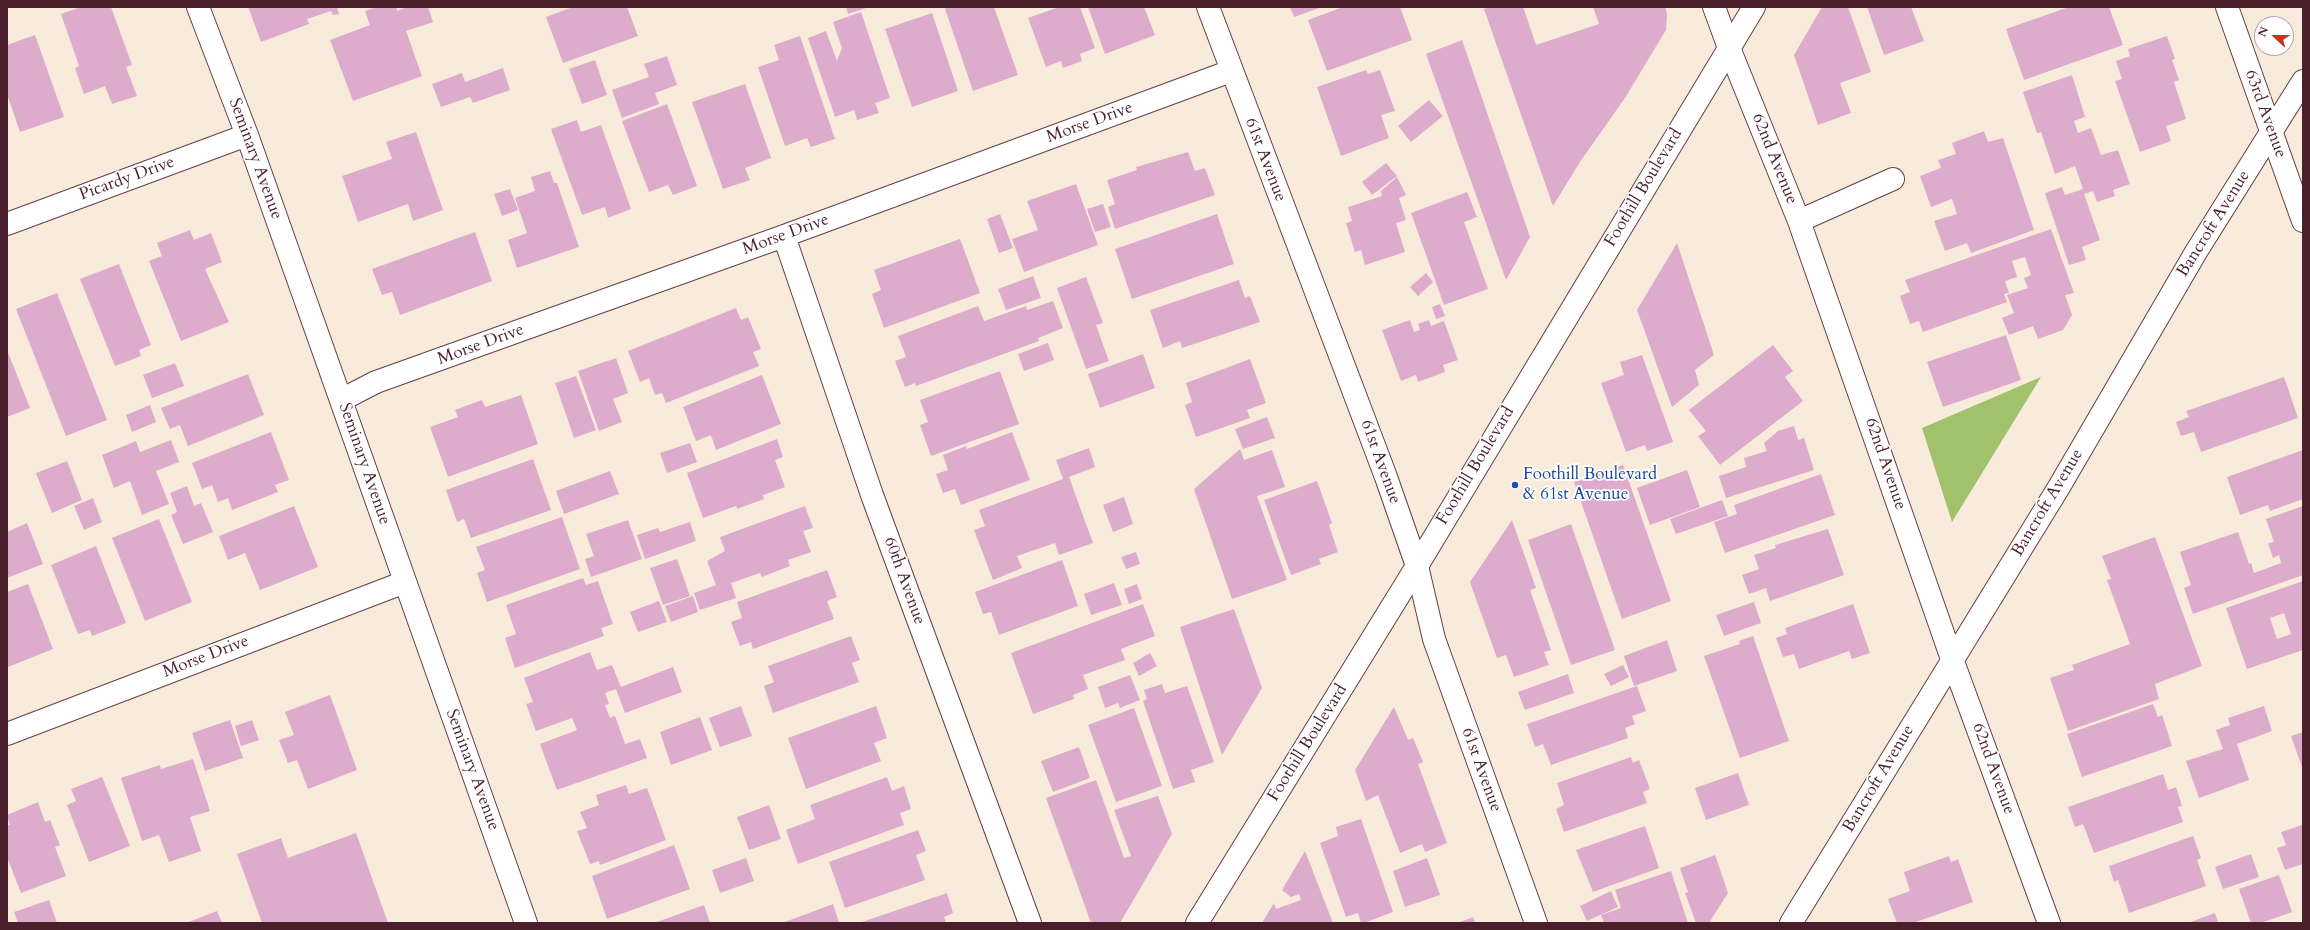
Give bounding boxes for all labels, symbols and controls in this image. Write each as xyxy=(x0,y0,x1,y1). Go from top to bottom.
north arrow xyxy=(2254,16,2294,56)
text: N xyxy=(2255,24,2272,39)
street label: 63rd Avenue xyxy=(2240,67,2290,161)
street label: Seminary Avenue xyxy=(224,96,286,222)
street label: Morse Drive xyxy=(1044,98,1136,148)
street label: 62nd Avenue xyxy=(1747,111,1801,207)
street label: 61st Avenue xyxy=(1240,115,1290,205)
street label: Foothill Boulevard xyxy=(1601,125,1687,251)
street label: Picardy Drive xyxy=(77,152,177,206)
street label: Bancroft Avenue xyxy=(2173,167,2255,281)
street label: Morse Drive xyxy=(740,210,832,260)
street label: Morse Drive xyxy=(435,320,527,370)
street label: Seminary Avenue xyxy=(334,401,394,527)
street label: Foothill Boulevard xyxy=(1433,403,1519,529)
street label: 62nd Avenue xyxy=(1860,415,1910,513)
street label: 61st Avenue xyxy=(1355,417,1405,507)
street label: Bancroft Avenue xyxy=(2008,445,2088,561)
place label: Foothill Boulevard & 61st Avenue xyxy=(1523,465,1657,505)
marker: Foothill Boulevard & 61st Avenue xyxy=(1510,480,1520,490)
street label: 60th Avenue xyxy=(879,534,929,628)
street label: Morse Drive xyxy=(160,631,252,683)
street label: Foothill Boulevard xyxy=(1264,681,1352,805)
street label: Seminary Avenue xyxy=(441,707,503,833)
street label: 62nd Avenue xyxy=(1967,720,2019,818)
street label: Bancroft Avenue xyxy=(1839,721,1919,837)
street label: 61st Avenue xyxy=(1456,725,1506,815)

